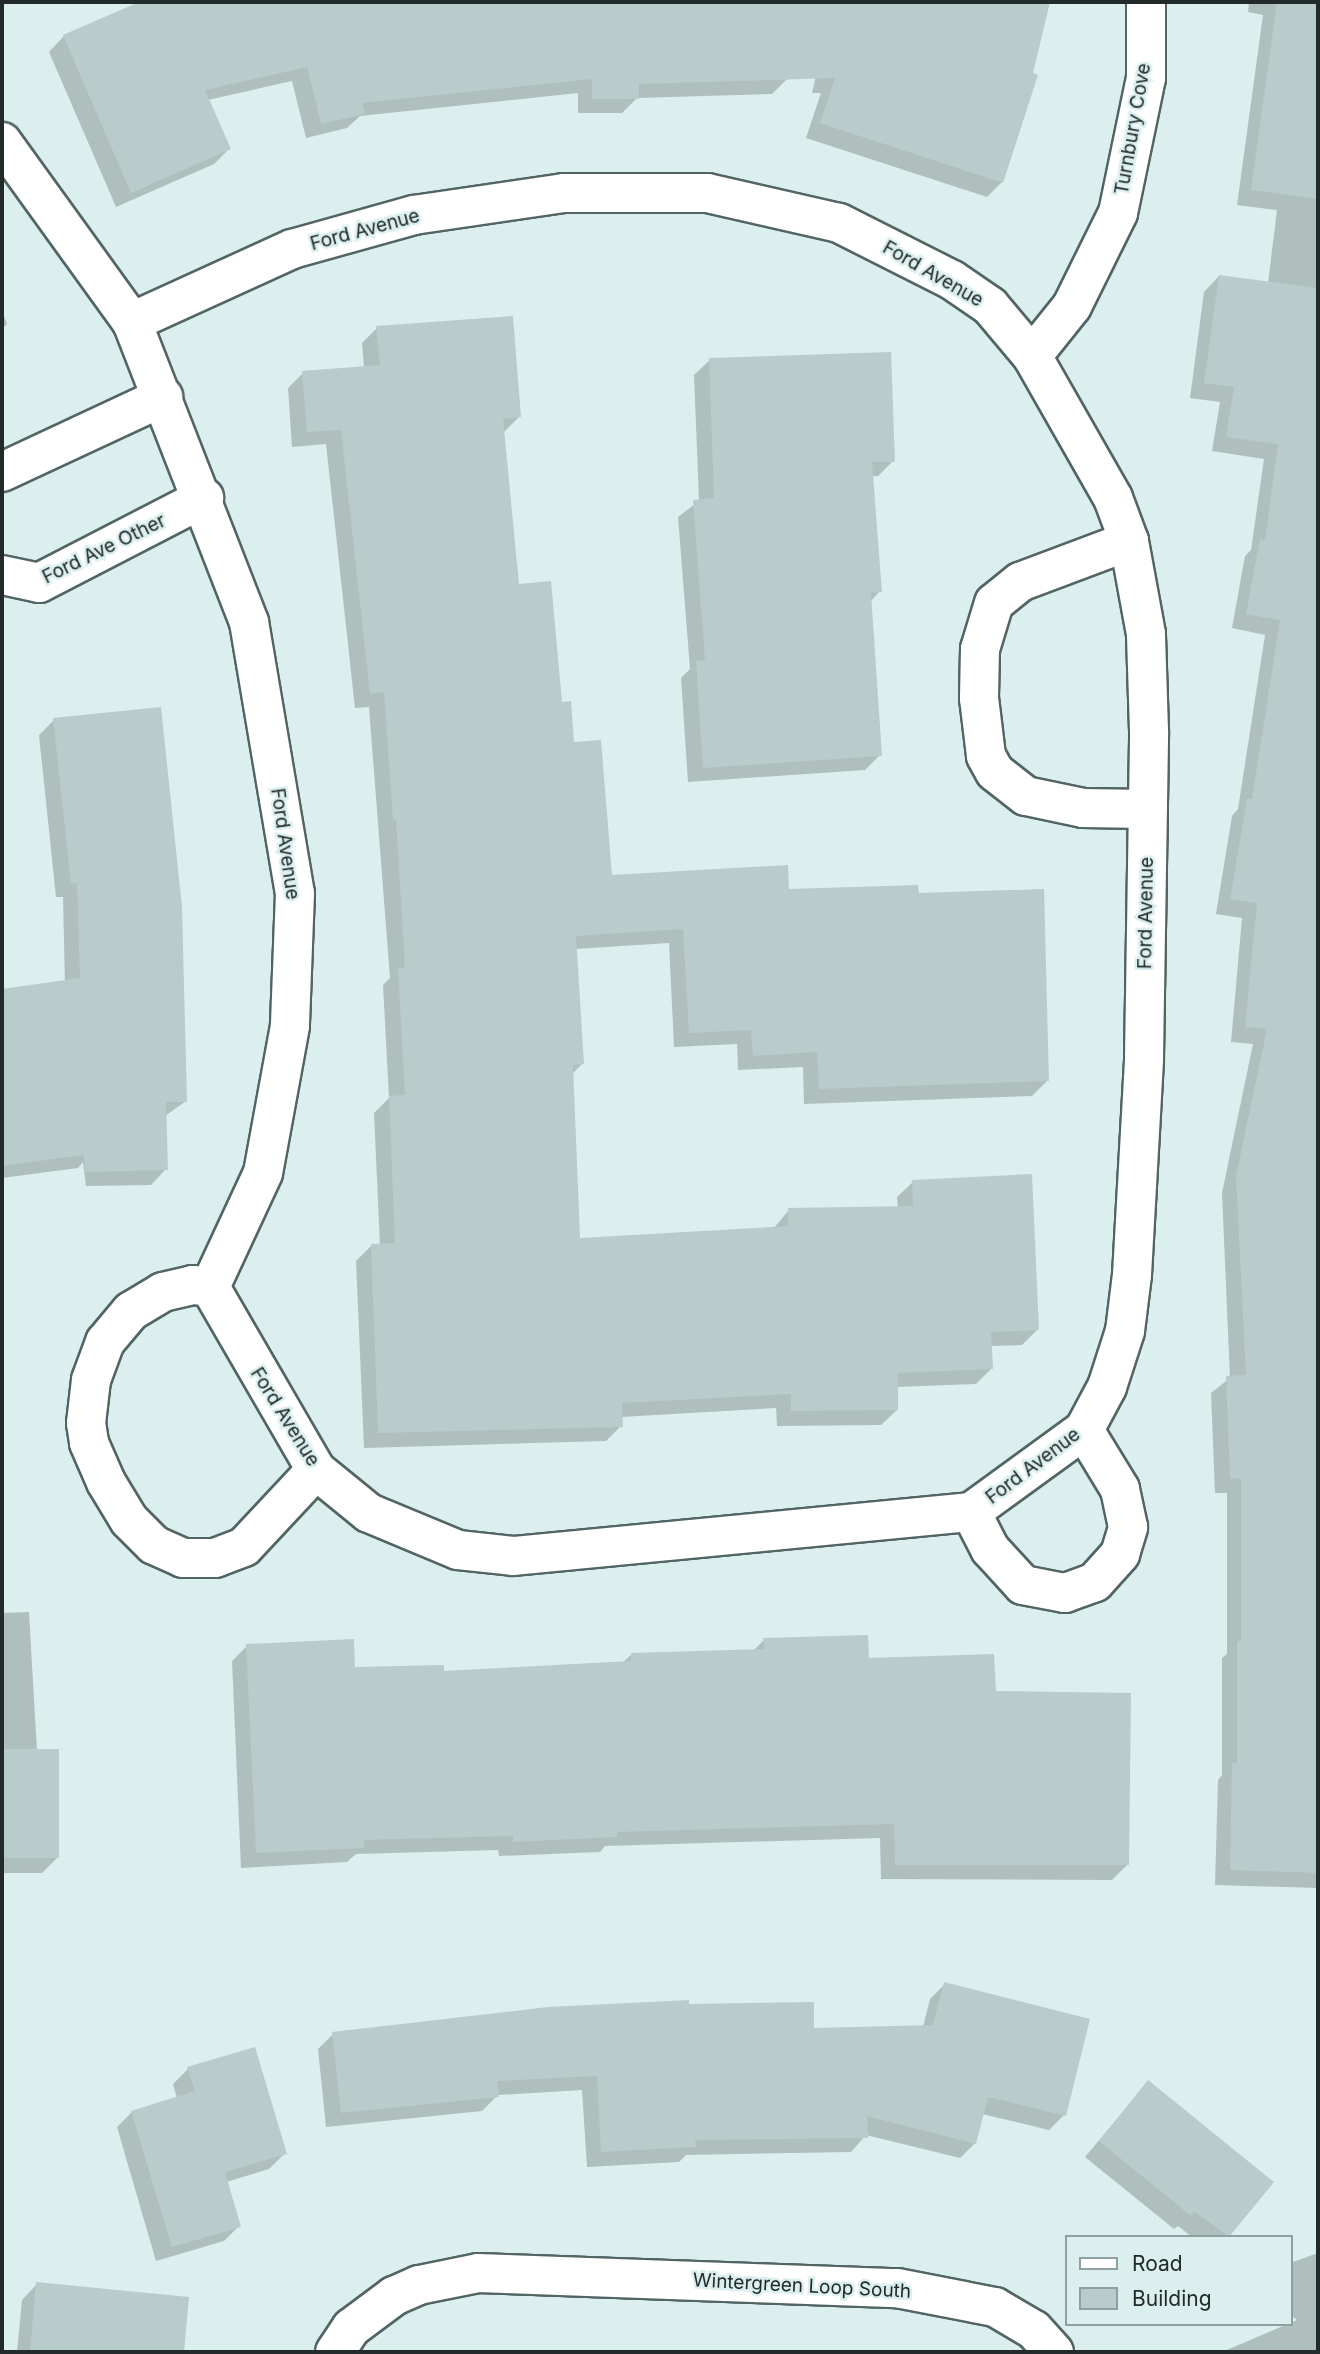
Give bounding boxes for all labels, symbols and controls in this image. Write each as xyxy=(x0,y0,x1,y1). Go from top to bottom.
street label: Turnbury Cove xyxy=(1110,61,1156,197)
street label: Ford Avenue xyxy=(308,204,422,256)
street label: Ford Avenue xyxy=(879,236,987,312)
street label: Ford Ave Other xyxy=(39,509,169,589)
street label: Ford Avenue xyxy=(266,787,304,901)
street label: Ford Avenue xyxy=(1134,857,1158,969)
street label: Ford Avenue xyxy=(246,1363,324,1471)
street label: Ford Avenue xyxy=(981,1423,1085,1509)
legend xyxy=(1064,2235,1292,2326)
text: Road xyxy=(1132,2251,1183,2276)
street label: Wintergreen Loop South xyxy=(692,2269,912,2303)
text: Building xyxy=(1132,2286,1212,2311)

